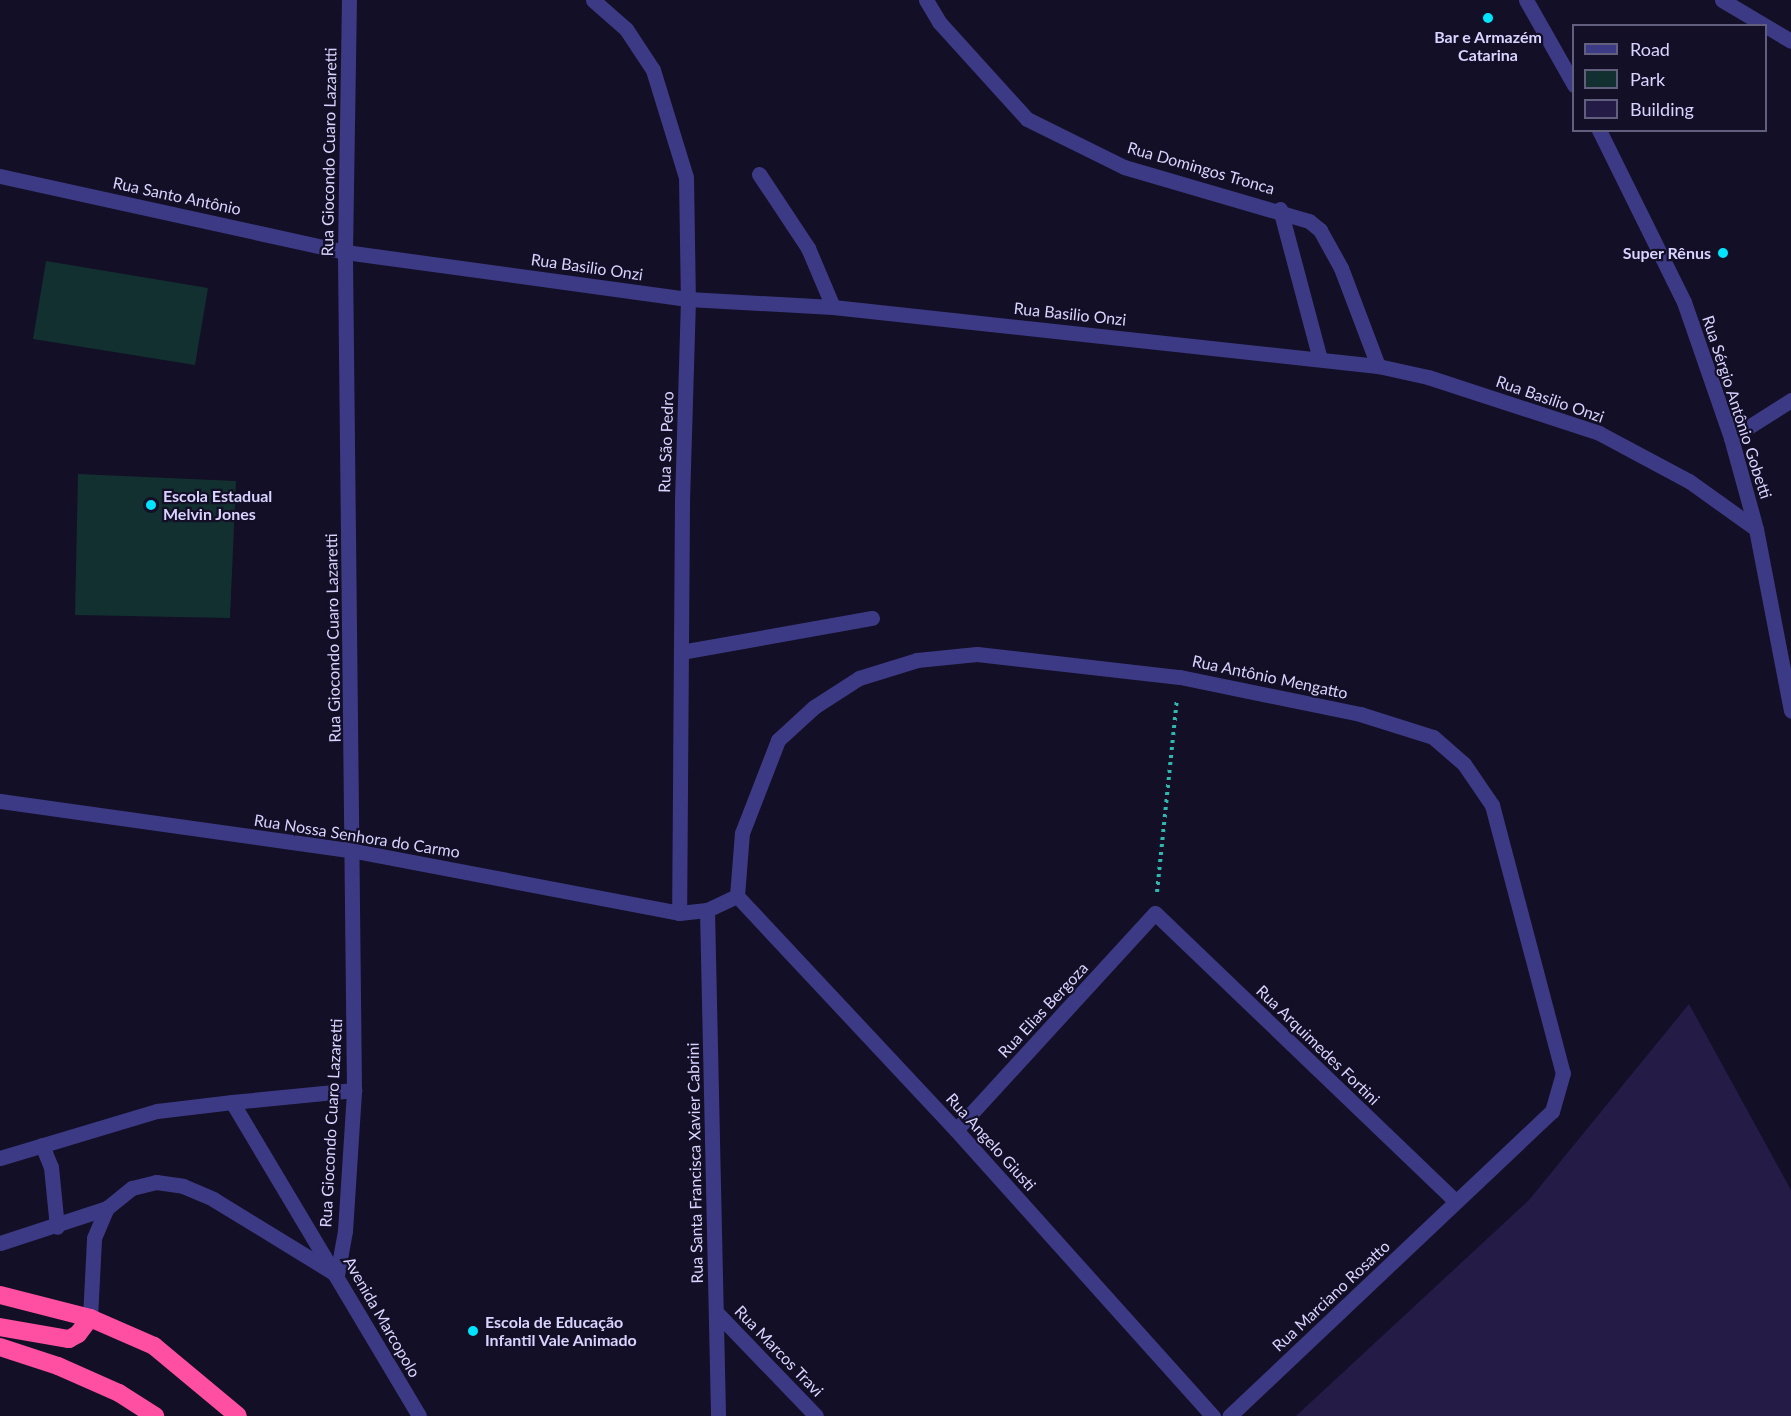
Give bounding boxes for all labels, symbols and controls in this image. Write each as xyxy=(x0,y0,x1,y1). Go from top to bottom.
marker: Bar e Armazém Catarina xyxy=(1481,11,1495,25)
legend xyxy=(1572,24,1767,132)
place label: Bar e Armazém Catarina xyxy=(1434,27,1542,65)
text: Road xyxy=(1630,38,1670,60)
street label: Rua Giocondo Cuaro Lazaretti xyxy=(318,47,340,257)
text: Park xyxy=(1630,68,1665,90)
text: Building xyxy=(1630,98,1694,120)
street label: Rua Domingos Tronca xyxy=(1125,138,1277,198)
street label: Rua Santo Antônio xyxy=(111,173,243,219)
place label: Super Rênus xyxy=(1622,243,1711,263)
marker: Super Rênus xyxy=(1716,246,1730,260)
street label: Rua Basilio Onzi xyxy=(530,250,644,284)
street label: Rua Basilio Onzi xyxy=(1013,299,1127,329)
street label: Rua Sérgio Antônio Gobetti xyxy=(1698,313,1776,501)
street label: Rua Basilio Onzi xyxy=(1493,372,1607,426)
street label: Rua São Pedro xyxy=(655,391,677,493)
place label: Escola Estadual Melvin Jones xyxy=(163,486,272,524)
marker: Escola Estadual Melvin Jones xyxy=(144,498,158,512)
street label: Rua Giocondo Cuaro Lazaretti xyxy=(322,533,344,743)
street label: Rua Antônio Mengatto xyxy=(1190,651,1350,703)
street label: Rua Nossa Senhora do Carmo xyxy=(253,810,461,862)
street label: Rua Elias Bergoza xyxy=(994,958,1092,1062)
street label: Rua Arquimedes Fortini xyxy=(1252,981,1384,1109)
street label: Rua Giocondo Cuaro Lazaretti xyxy=(316,1018,346,1228)
street label: Rua Santa Francisca Xavier Cabrini xyxy=(683,1042,707,1284)
street label: Rua Angelo Giusti xyxy=(942,1089,1040,1195)
street label: Rua Marciano Rosatto xyxy=(1268,1237,1394,1355)
street label: Avenida Marcopolo xyxy=(340,1253,424,1381)
street label: Rua Marcos Travi xyxy=(731,1301,827,1401)
place label: Escola de Educação Infantil Vale Animado xyxy=(485,1312,638,1350)
marker: Escola de Educação Infantil Vale Animado xyxy=(466,1324,480,1338)

